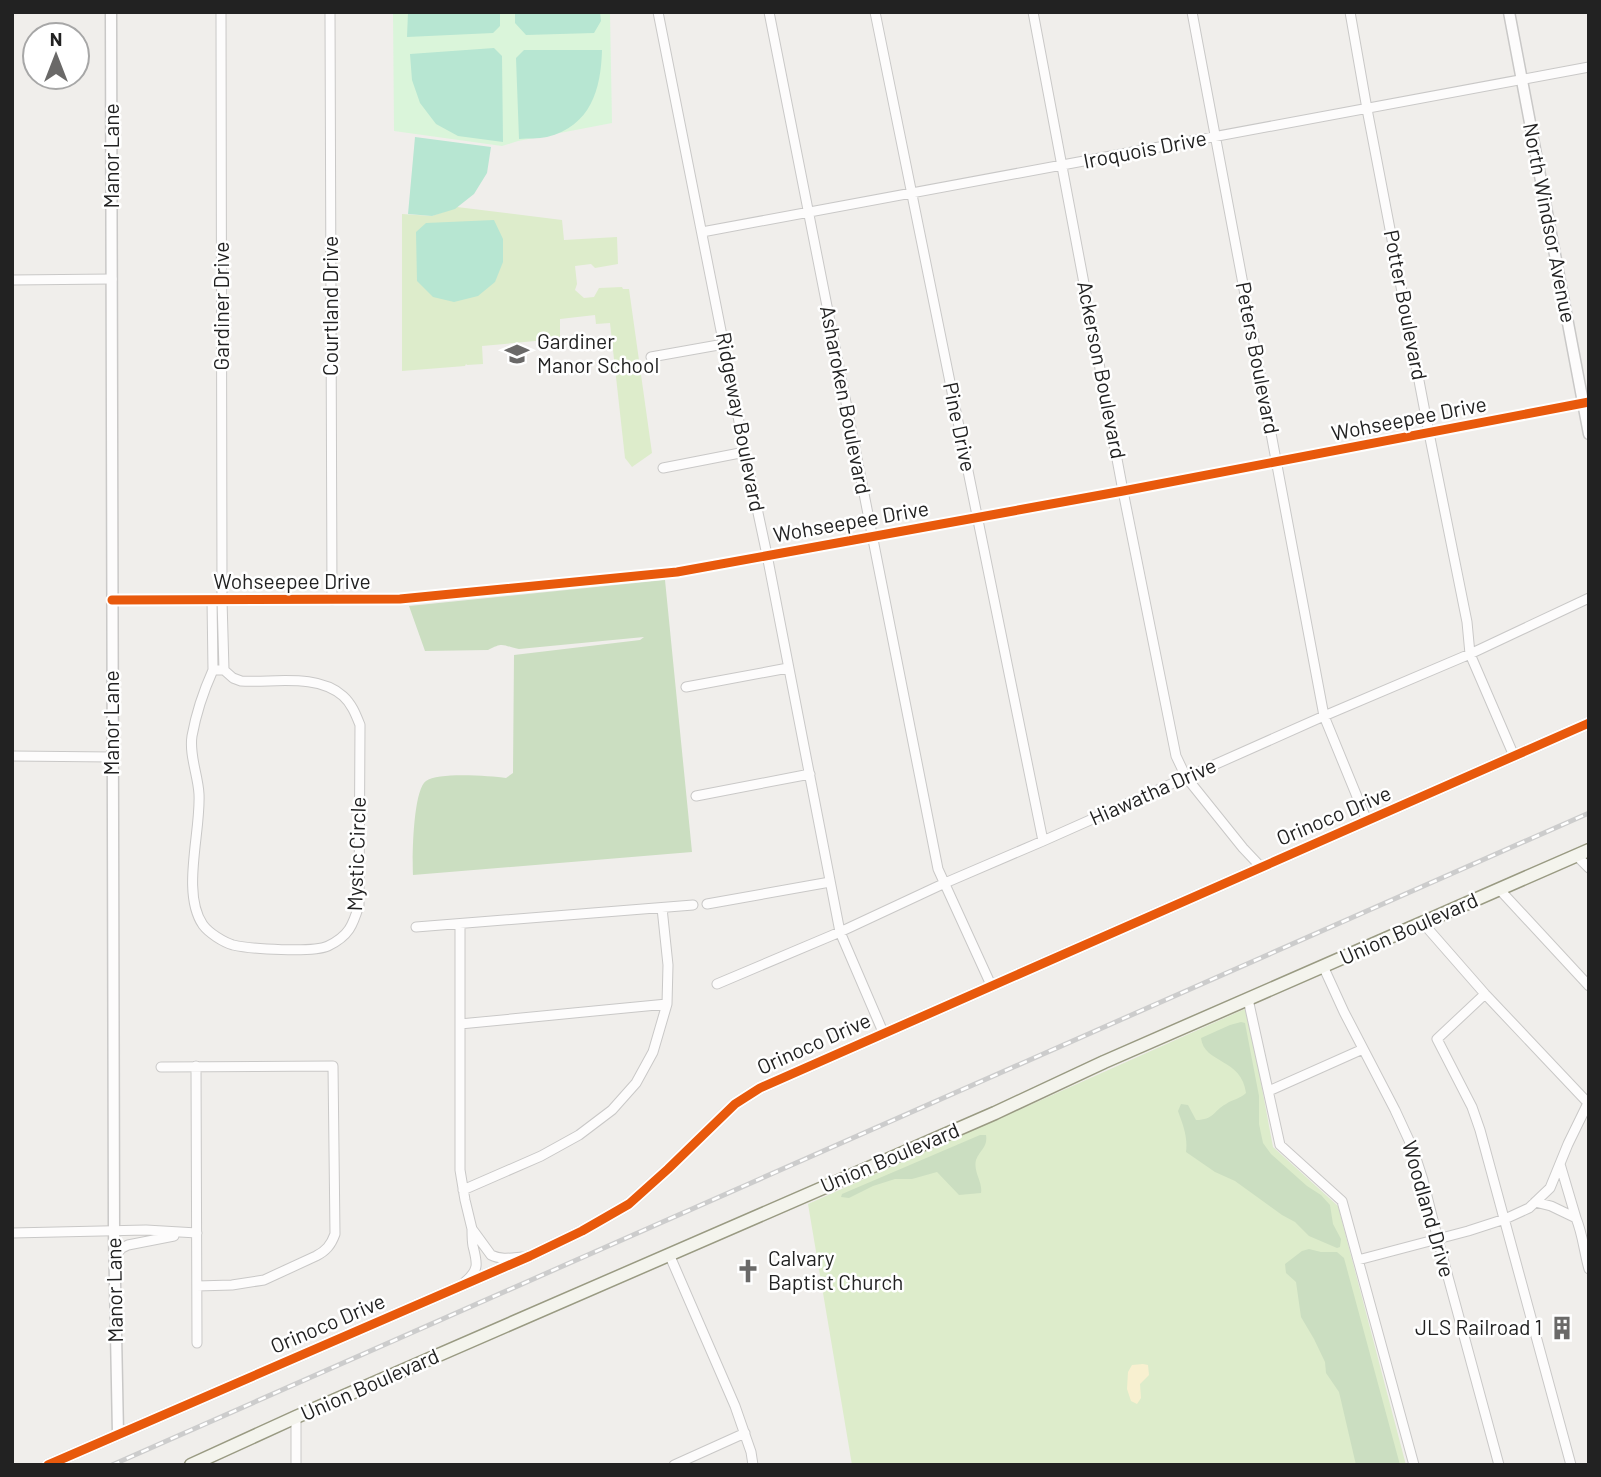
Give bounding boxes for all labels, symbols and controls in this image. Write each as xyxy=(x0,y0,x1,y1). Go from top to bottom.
north arrow xyxy=(21,21,91,91)
text: N xyxy=(50,27,62,50)
street label: Manor Lane xyxy=(98,103,123,209)
street label: North Windsor Avenue xyxy=(1519,121,1582,325)
street label: Iroquois Drive xyxy=(1081,124,1209,173)
street label: Potter Boulevard xyxy=(1380,227,1433,382)
street label: Courtland Drive xyxy=(317,236,342,376)
street label: Gardiner Drive xyxy=(208,242,233,370)
street label: Ackerson Boulevard xyxy=(1073,279,1132,461)
street label: Peters Boulevard xyxy=(1231,279,1285,436)
street label: Asharoken Boulevard xyxy=(816,303,877,496)
place label: Gardiner Manor School xyxy=(537,328,659,377)
street label: Ridgeway Boulevard xyxy=(712,330,771,514)
school or university icon: Gardiner Manor School xyxy=(503,340,531,368)
street label: Pine Drive xyxy=(939,380,982,474)
street label: Wohseepee Drive xyxy=(1329,390,1488,445)
street label: Wohseepee Drive xyxy=(771,495,930,547)
street label: Wohseepee Drive xyxy=(213,568,371,593)
street label: Manor Lane xyxy=(98,670,123,776)
street label: Hiawatha Drive xyxy=(1085,752,1220,830)
street label: Orinoco Drive xyxy=(1272,779,1394,850)
street label: Mystic Circle xyxy=(341,796,370,912)
street label: Union Boulevard xyxy=(1336,886,1481,969)
street label: Orinoco Drive xyxy=(753,1006,874,1079)
street label: Union Boulevard xyxy=(816,1116,963,1197)
street label: Woodland Drive xyxy=(1398,1137,1461,1280)
street label: Manor Lane xyxy=(100,1237,127,1343)
place label: Calvary Baptist Church xyxy=(768,1245,903,1294)
church icon: Calvary Baptist Church xyxy=(734,1257,762,1285)
street label: Orinoco Drive xyxy=(266,1287,388,1358)
place label: JLS Railroad 1 xyxy=(1415,1314,1542,1339)
building icon: JLS Railroad 1 xyxy=(1548,1314,1576,1342)
street label: Union Boulevard xyxy=(297,1342,442,1425)

